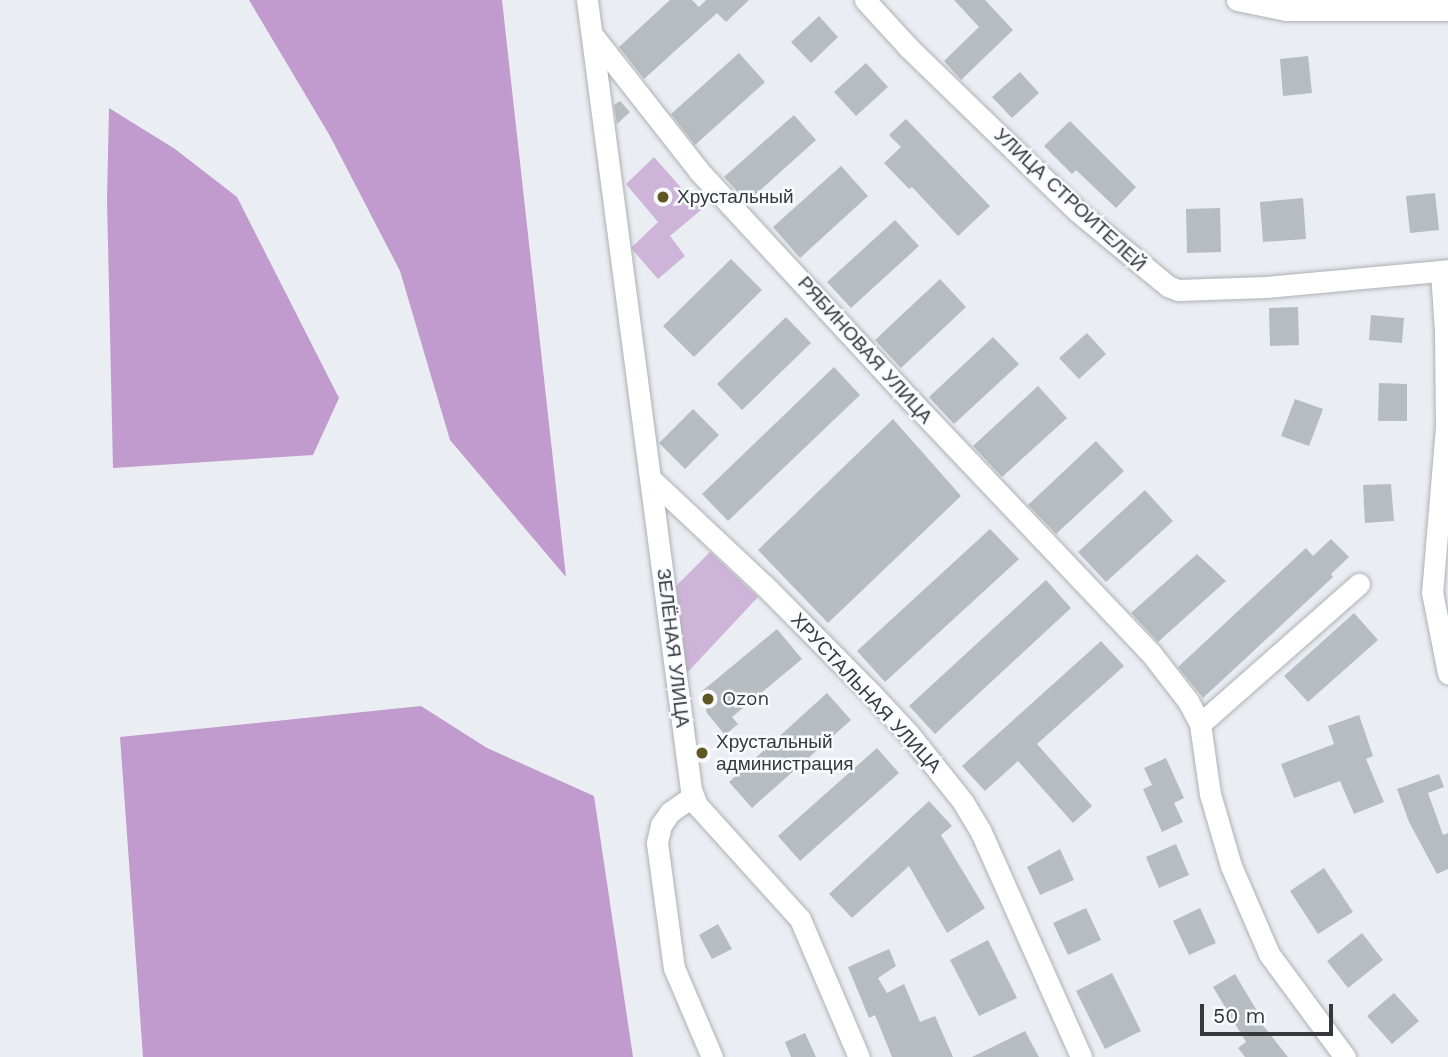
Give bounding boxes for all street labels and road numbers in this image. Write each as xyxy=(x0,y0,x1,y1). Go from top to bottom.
street label: УЛИЦА СТРОИТЕЛЕЙ xyxy=(989,124,1151,276)
street label: РЯБИНОВАЯ УЛИЦА xyxy=(793,272,937,428)
street label: ЗЕЛЁНАЯ УЛИЦА xyxy=(652,567,694,729)
street label: ХРУСТАЛЬНАЯ УЛИЦА xyxy=(786,608,946,778)

